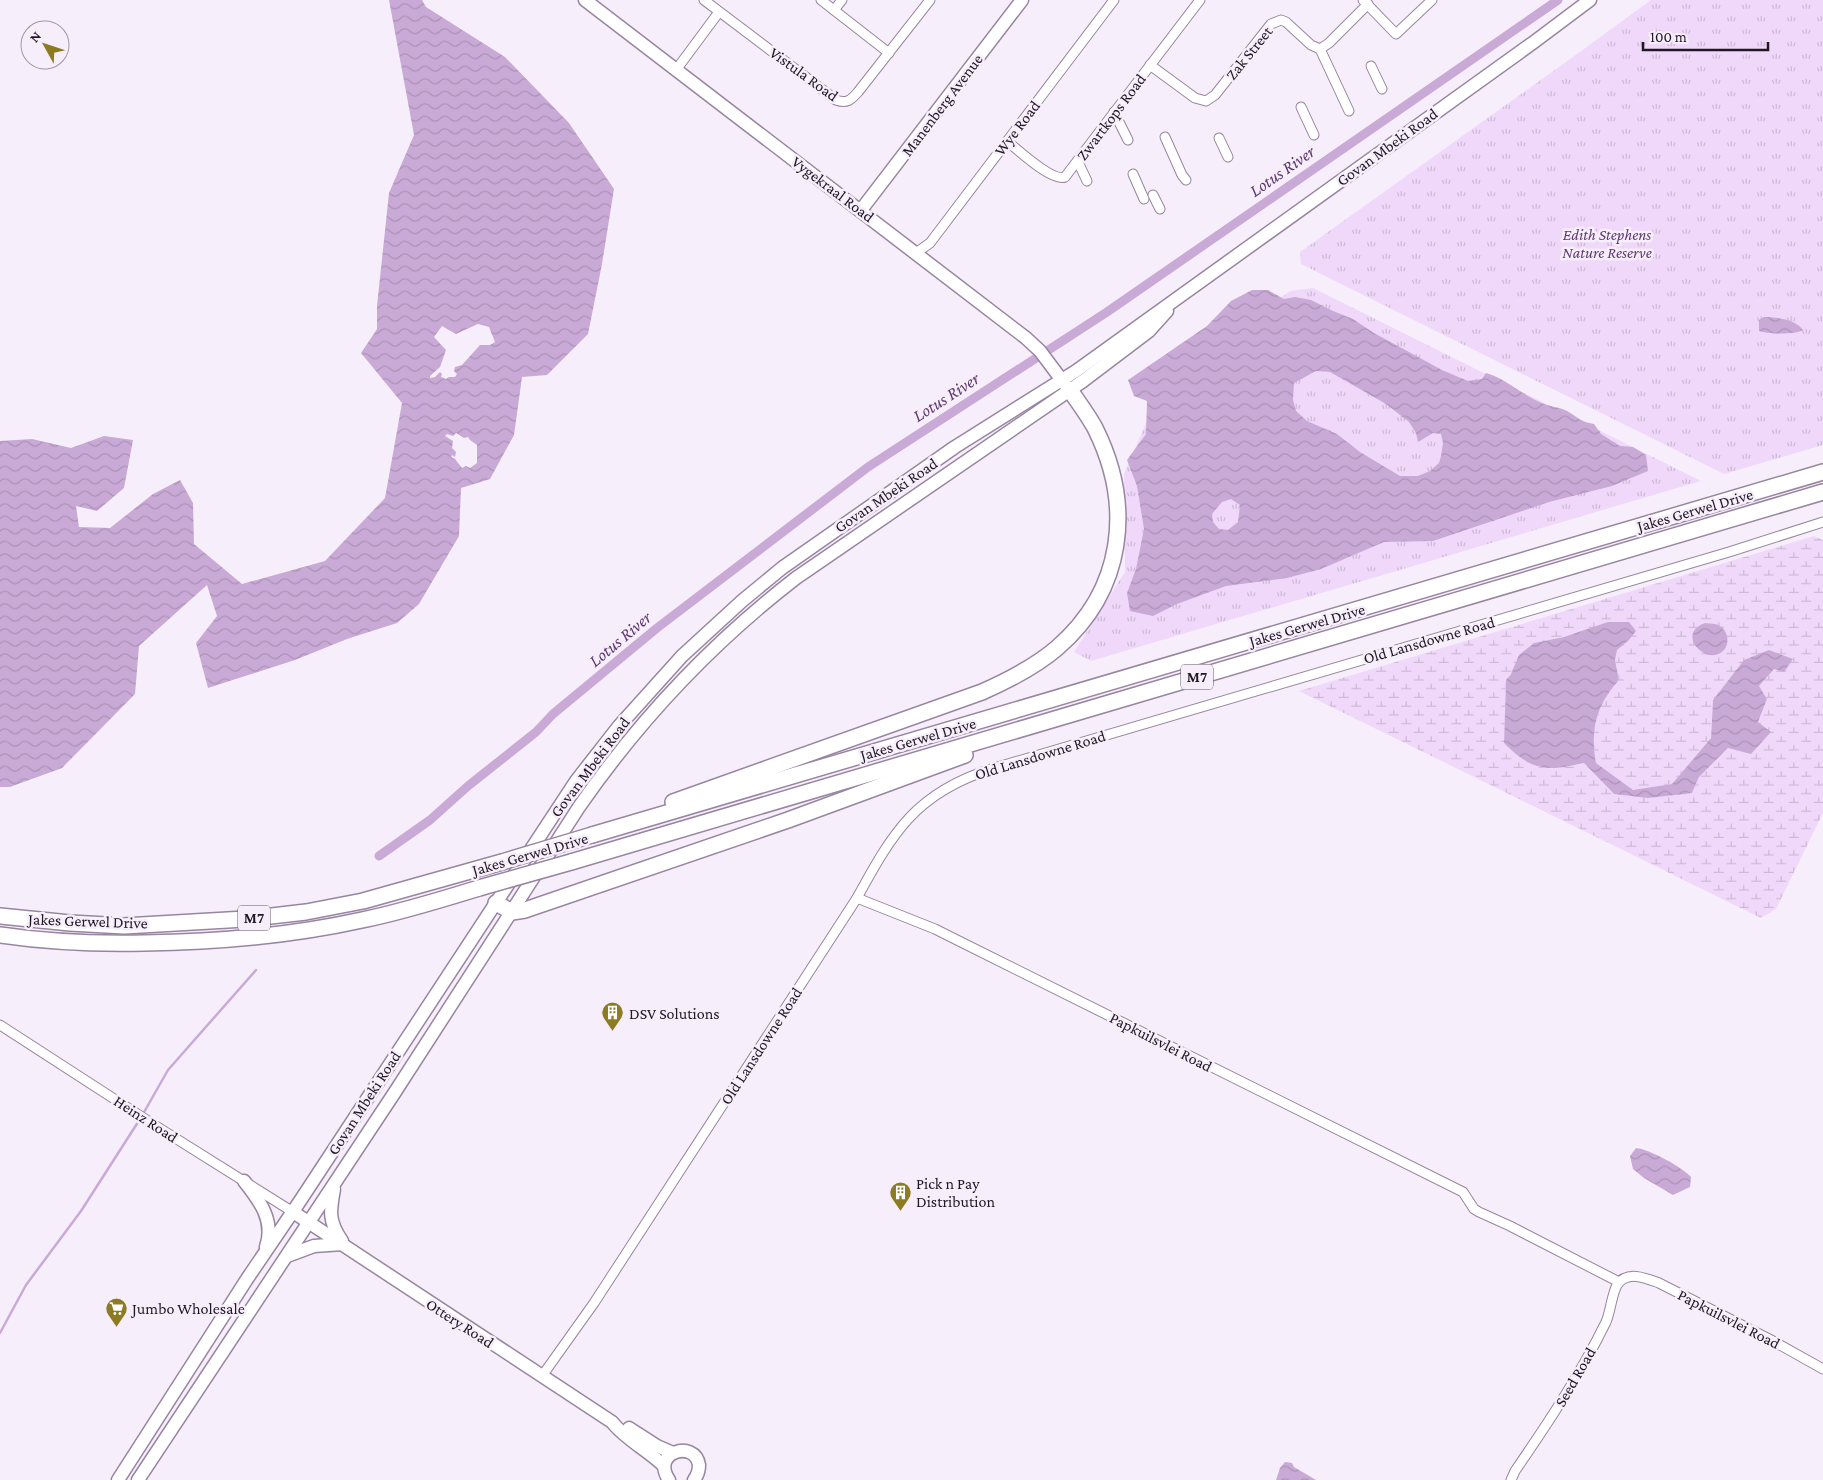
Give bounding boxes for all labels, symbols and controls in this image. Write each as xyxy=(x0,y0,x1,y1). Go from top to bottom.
north arrow xyxy=(20,20,70,70)
scale bar xyxy=(1643,20,1768,52)
street label: Zak Street xyxy=(1222,22,1276,83)
text: N xyxy=(26,27,45,45)
text: 100 m xyxy=(1650,29,1687,45)
street label: Vistula Road xyxy=(767,44,842,105)
street label: Manenberg Avenue xyxy=(898,51,987,160)
street label: Zwartkops Road xyxy=(1073,70,1150,164)
street label: Wye Road xyxy=(991,97,1044,159)
street label: Govan Mbeki Road xyxy=(1333,104,1441,189)
water label: Lotus River xyxy=(1245,141,1319,201)
street label: Vygekraal Road xyxy=(788,153,878,227)
park label: Edith Stephens Nature Reserve xyxy=(1562,226,1652,261)
water label: Lotus River xyxy=(909,368,984,426)
street label: Govan Mbeki Road xyxy=(831,454,941,536)
street label: Jakes Gerwel Drive xyxy=(1633,485,1755,536)
street label: Jakes Gerwel Drive xyxy=(1245,600,1367,651)
water label: Lotus River xyxy=(585,607,656,671)
street label: Old Lansdowne Road xyxy=(1361,613,1497,667)
road number: M7 xyxy=(1181,664,1213,690)
street label: Govan Mbeki Road xyxy=(547,713,633,820)
street label: Jakes Gerwel Drive xyxy=(856,714,978,765)
street label: Old Lansdowne Road xyxy=(973,727,1108,783)
street label: Jakes Gerwel Drive xyxy=(468,829,590,880)
road number: M7 xyxy=(238,906,270,930)
street label: Jakes Gerwel Drive xyxy=(26,910,148,933)
street label: Old Lansdowne Road xyxy=(717,984,805,1108)
building icon: DSV Solutions xyxy=(601,1001,625,1032)
place label: DSV Solutions xyxy=(629,1005,720,1022)
street label: Papkuilsvlei Road xyxy=(1107,1009,1215,1076)
street label: Govan Mbeki Road xyxy=(324,1048,404,1158)
street label: Heinz Road xyxy=(111,1092,182,1146)
place label: Pick n Pay Distribution xyxy=(916,1175,995,1210)
building icon: Pick n Pay Distribution xyxy=(888,1180,912,1211)
street label: Papkuilsvlei Road xyxy=(1675,1286,1783,1353)
street label: Ottery Road xyxy=(423,1295,497,1352)
supermarket icon: Jumbo Wholesale xyxy=(104,1296,128,1327)
place label: Jumbo Wholesale xyxy=(130,1300,245,1318)
street label: Seed Road xyxy=(1551,1344,1599,1410)

